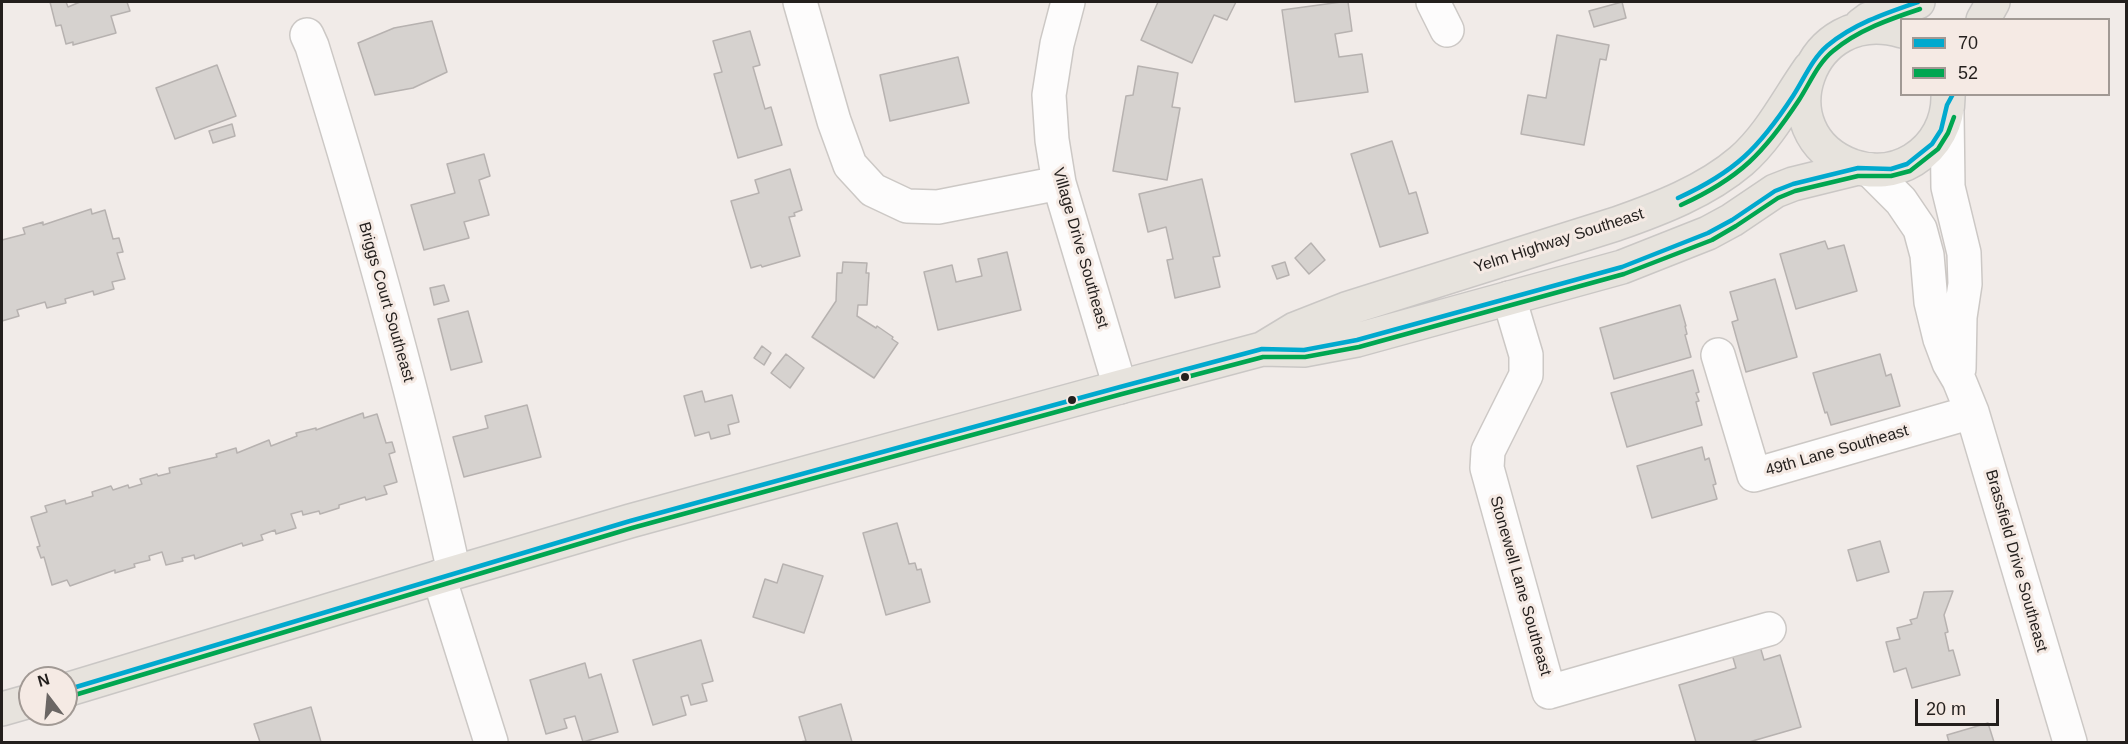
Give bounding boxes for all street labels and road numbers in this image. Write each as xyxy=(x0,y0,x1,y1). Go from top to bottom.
street label: Village Drive Southeast xyxy=(1048,166,1112,330)
street label: Yelm Highway Southeast xyxy=(1472,204,1646,278)
street label: Briggs Court Southeast xyxy=(354,220,418,384)
street label: 49th Lane Southeast xyxy=(1763,421,1911,481)
street label: Brassfield Drive Southeast xyxy=(1981,468,2051,654)
street label: Stonewell Lane Southeast xyxy=(1485,494,1555,678)

